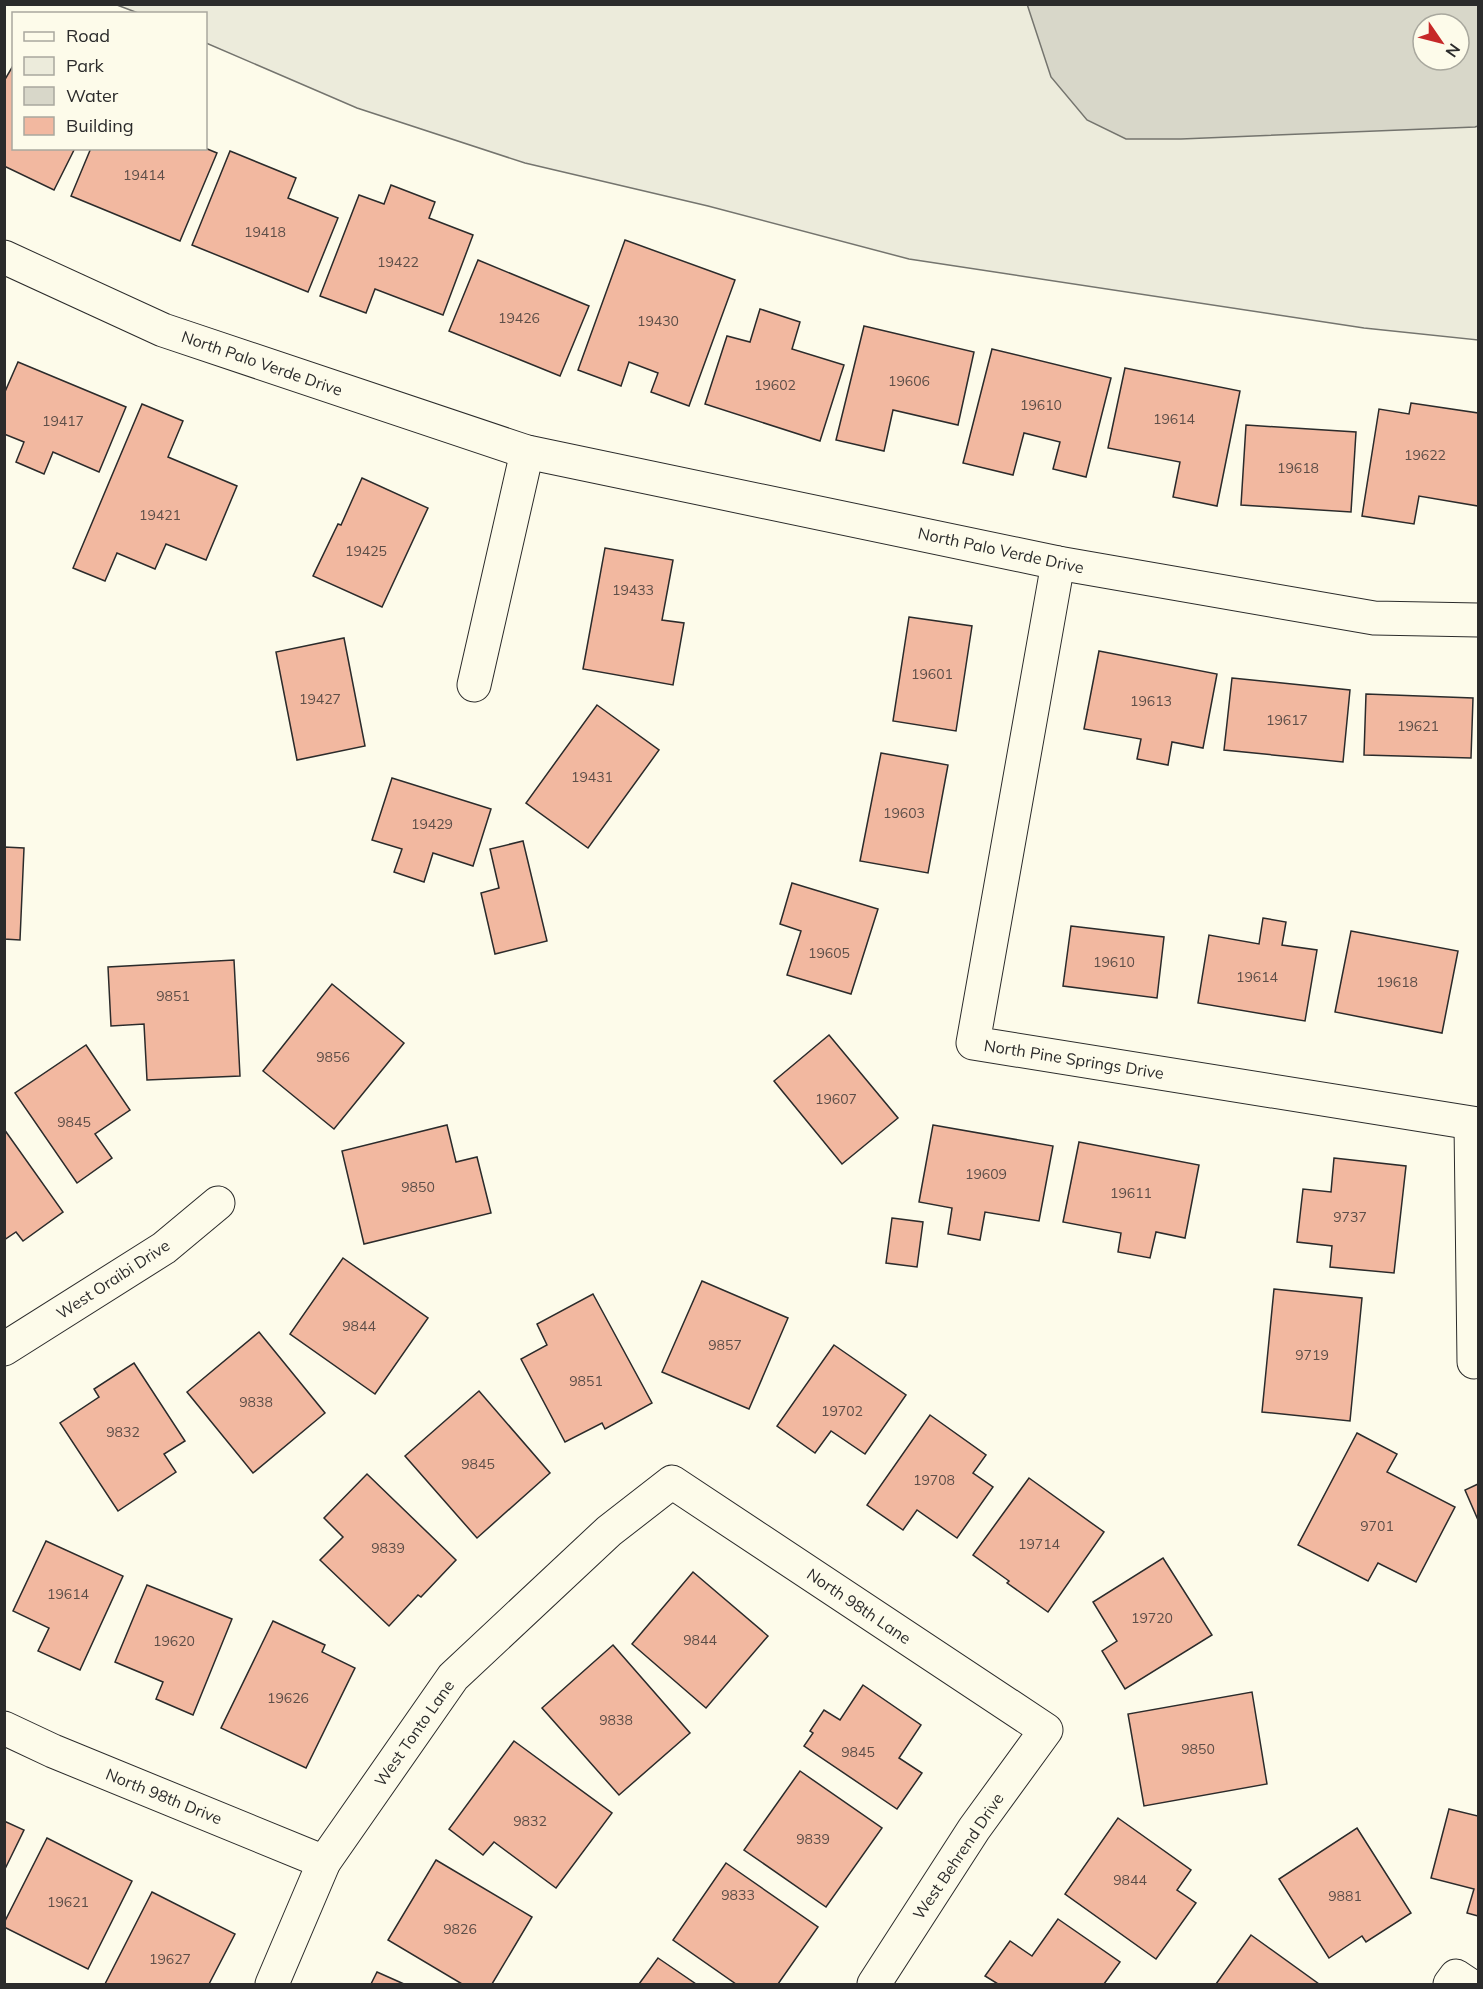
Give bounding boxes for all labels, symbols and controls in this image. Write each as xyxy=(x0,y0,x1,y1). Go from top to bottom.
legend xyxy=(12,12,207,150)
north arrow xyxy=(1411,12,1471,72)
text: Road xyxy=(66,24,110,47)
text: N xyxy=(1442,40,1465,61)
text: Park xyxy=(66,54,105,77)
text: Water xyxy=(66,84,119,107)
text: Building xyxy=(66,114,134,137)
house number: 19414 xyxy=(123,166,166,184)
house number: 19418 xyxy=(244,223,286,241)
house number: 19422 xyxy=(377,253,419,271)
house number: 19426 xyxy=(498,309,540,327)
house number: 19430 xyxy=(637,312,679,330)
street label: North Palo Verde Drive xyxy=(179,326,345,400)
house number: 19606 xyxy=(888,372,930,390)
house number: 19602 xyxy=(754,376,796,394)
house number: 19610 xyxy=(1020,396,1062,414)
house number: 19614 xyxy=(1153,410,1196,428)
house number: 19417 xyxy=(42,412,84,430)
house number: 19622 xyxy=(1404,446,1446,464)
house number: 19618 xyxy=(1277,459,1319,477)
house number: 19421 xyxy=(139,506,181,524)
street label: North Palo Verde Drive xyxy=(916,523,1086,577)
house number: 19425 xyxy=(345,542,387,560)
house number: 19433 xyxy=(612,581,654,599)
house number: 19601 xyxy=(911,665,953,683)
house number: 19427 xyxy=(299,690,341,708)
house number: 19613 xyxy=(1130,692,1172,710)
house number: 19617 xyxy=(1266,711,1308,729)
house number: 19621 xyxy=(1397,717,1439,735)
house number: 19431 xyxy=(571,768,613,786)
house number: 19603 xyxy=(883,804,925,822)
house number: 19429 xyxy=(411,815,453,833)
house number: 19605 xyxy=(808,944,850,962)
house number: 19610 xyxy=(1093,953,1135,971)
house number: 19614 xyxy=(1236,968,1279,986)
house number: 19618 xyxy=(1376,973,1418,991)
house number: 9851 xyxy=(156,987,190,1005)
street label: North Pine Springs Drive xyxy=(983,1035,1165,1083)
house number: 9856 xyxy=(316,1048,350,1066)
house number: 19607 xyxy=(815,1090,857,1108)
house number: 9845 xyxy=(57,1113,91,1131)
house number: 19609 xyxy=(965,1165,1007,1183)
house number: 9850 xyxy=(401,1178,435,1196)
house number: 19611 xyxy=(1110,1184,1152,1202)
house number: 9737 xyxy=(1333,1208,1367,1226)
street label: West Oraibi Drive xyxy=(53,1235,173,1323)
house number: 9844 xyxy=(342,1317,376,1335)
house number: 9857 xyxy=(708,1336,742,1354)
house number: 9719 xyxy=(1295,1346,1329,1364)
house number: 9851 xyxy=(569,1372,603,1390)
house number: 9838 xyxy=(239,1393,273,1411)
house number: 19702 xyxy=(821,1402,863,1420)
house number: 9832 xyxy=(106,1423,140,1441)
house number: 9845 xyxy=(461,1455,495,1473)
house number: 19708 xyxy=(913,1471,955,1489)
house number: 9701 xyxy=(1360,1517,1394,1535)
house number: 19714 xyxy=(1018,1535,1061,1553)
house number: 9839 xyxy=(371,1539,405,1557)
street label: North 98th Lane xyxy=(803,1564,915,1648)
house number: 19614 xyxy=(47,1585,90,1603)
house number: 19720 xyxy=(1131,1609,1173,1627)
house number: 9844 xyxy=(683,1631,717,1649)
house number: 19620 xyxy=(153,1632,195,1650)
street label: West Tonto Lane xyxy=(370,1676,458,1790)
house number: 19626 xyxy=(267,1689,309,1707)
house number: 9838 xyxy=(599,1711,633,1729)
house number: 9850 xyxy=(1181,1740,1215,1758)
house number: 9845 xyxy=(841,1743,875,1761)
street label: North 98th Drive xyxy=(103,1764,225,1828)
street label: West Behrend Drive xyxy=(908,1789,1008,1923)
house number: 9832 xyxy=(513,1812,547,1830)
house number: 9839 xyxy=(796,1830,830,1848)
house number: 9844 xyxy=(1113,1871,1147,1889)
house number: 9833 xyxy=(721,1886,755,1904)
house number: 9881 xyxy=(1328,1887,1362,1905)
house number: 19621 xyxy=(47,1893,89,1911)
house number: 9826 xyxy=(443,1920,477,1938)
house number: 19627 xyxy=(149,1950,191,1968)

